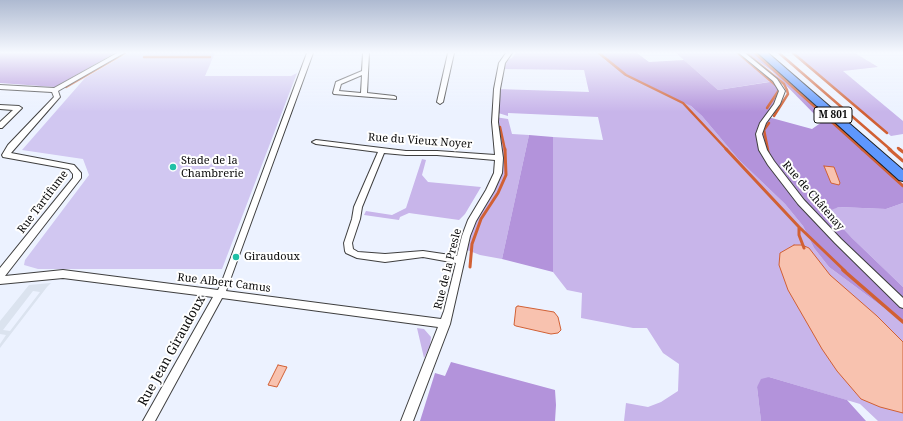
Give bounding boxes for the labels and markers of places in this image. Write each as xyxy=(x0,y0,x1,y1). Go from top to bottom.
place label: Stade de la Chambrerie xyxy=(181,154,244,180)
marker: Stade de la Chambrerie xyxy=(168,162,178,172)
place label: Giraudoux xyxy=(244,250,300,264)
marker: Giraudoux xyxy=(231,252,241,262)

